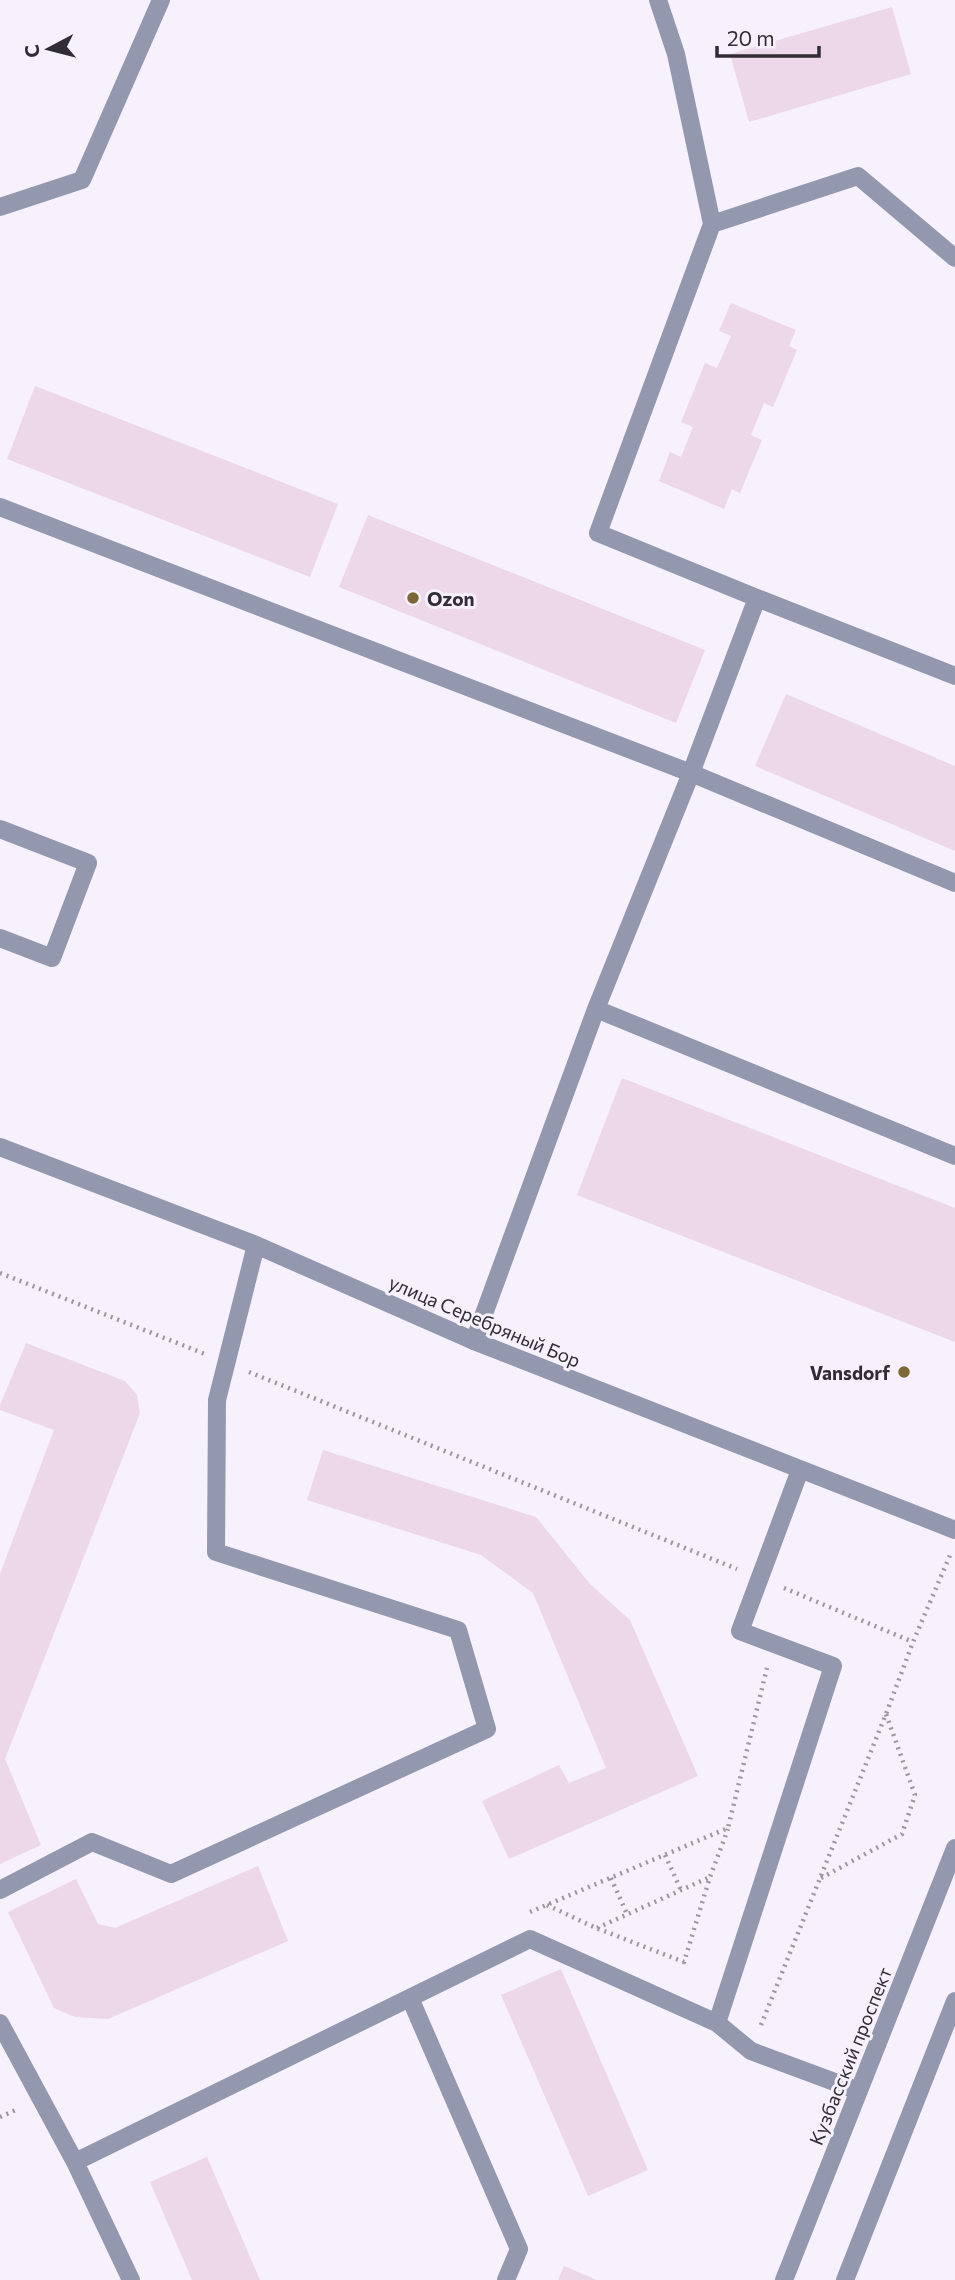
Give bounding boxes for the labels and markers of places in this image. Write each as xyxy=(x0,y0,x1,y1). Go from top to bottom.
place label: Ozon xyxy=(427,587,475,610)
marker: Ozon xyxy=(405,590,421,606)
place label: Vansdorf xyxy=(810,1361,890,1384)
marker: Vansdorf xyxy=(896,1364,912,1380)

